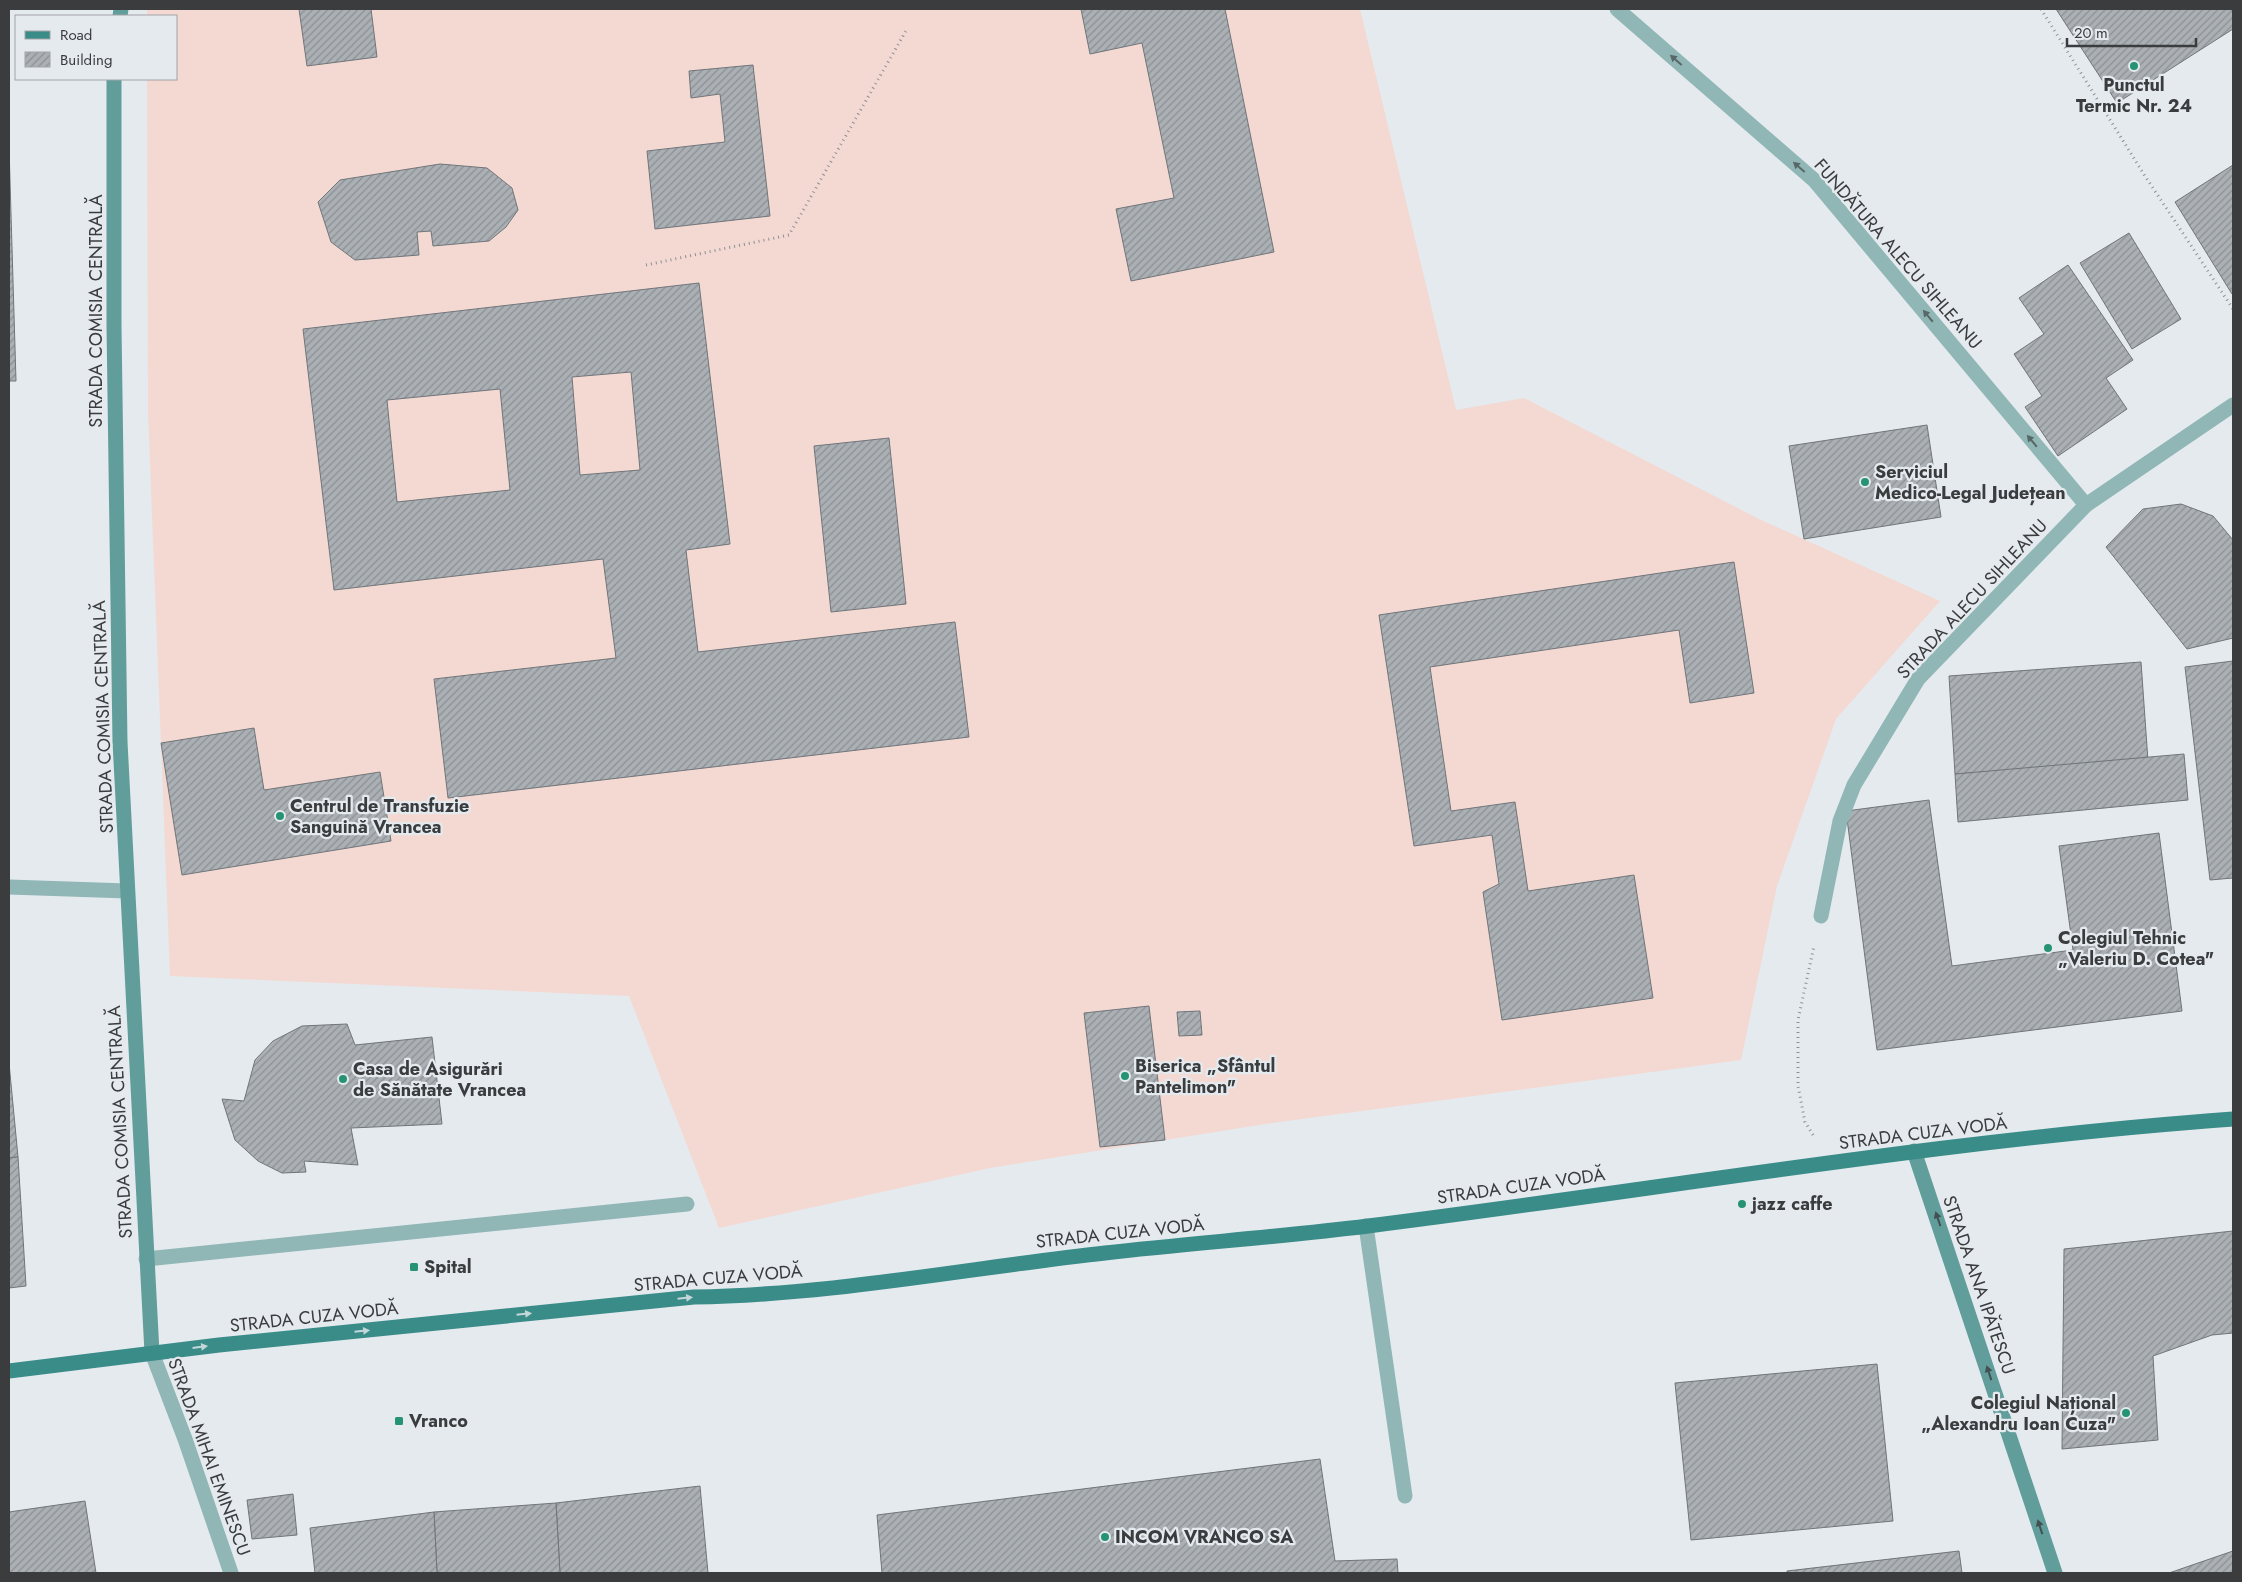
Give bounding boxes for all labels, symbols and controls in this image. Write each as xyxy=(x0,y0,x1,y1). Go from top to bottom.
legend xyxy=(15,15,178,80)
scale bar xyxy=(2067,15,2196,47)
text: 20 m xyxy=(2074,22,2108,44)
text: Road xyxy=(60,24,92,46)
text: Building xyxy=(60,49,112,71)
one-way arrow xyxy=(1671,54,1683,66)
marker: Punctul Termic Nr. 24 xyxy=(2128,60,2140,72)
place label: Punctul Termic Nr. 24 xyxy=(2076,72,2192,119)
street label: FUNDĂTURA ALECU SIHLEANU xyxy=(1808,153,1988,355)
one-way arrow xyxy=(1793,161,1805,173)
street label: STRADA COMISIA CENTRALĂ xyxy=(83,194,109,428)
one-way arrow xyxy=(1922,310,1933,323)
one-way arrow xyxy=(2026,435,2037,448)
place label: Serviciul Medico-Legal Județean xyxy=(1875,459,2066,506)
marker: Serviciul Medico-Legal Județean xyxy=(1859,476,1871,488)
street label: STRADA ALECU SIHLEANU xyxy=(1891,513,2053,685)
street label: STRADA COMISIA CENTRALĂ xyxy=(86,600,120,834)
place label: Centrul de Transfuzie Sanguină Vrancea xyxy=(290,793,469,840)
marker: Centrul de Transfuzie Sanguină Vrancea xyxy=(274,810,286,822)
place label: Colegiul Tehnic „Valeriu D. Cotea" xyxy=(2058,925,2214,972)
marker: Colegiul Tehnic „Valeriu D. Cotea" xyxy=(2042,942,2054,954)
street label: STRADA COMISIA CENTRALĂ xyxy=(101,1005,139,1239)
place label: Biserica „Sfântul Pantelimon" xyxy=(1135,1053,1275,1100)
place label: Casa de Asigurări de Sănătate Vrancea xyxy=(353,1056,526,1103)
marker: Biserica „Sfântul Pantelimon" xyxy=(1119,1070,1131,1082)
marker: Casa de Asigurări de Sănătate Vrancea xyxy=(337,1073,349,1085)
street label: STRADA CUZA VODĂ xyxy=(1837,1110,2009,1156)
street label: STRADA CUZA VODĂ xyxy=(1435,1161,1607,1211)
place label: jazz caffe xyxy=(1750,1191,1833,1217)
street label: STRADA ANA IPĂTESCU xyxy=(1936,1192,2022,1378)
marker: jazz caffe xyxy=(1736,1198,1748,1210)
street label: STRADA CUZA VODĂ xyxy=(1034,1211,1206,1255)
one-way arrow xyxy=(1934,1211,1941,1226)
place label: Spital xyxy=(424,1254,472,1280)
street label: STRADA CUZA VODĂ xyxy=(633,1258,804,1298)
marker: Spital xyxy=(408,1261,420,1273)
one-way arrow xyxy=(678,1294,694,1302)
street label: STRADA CUZA VODĂ xyxy=(228,1295,400,1339)
one-way arrow xyxy=(516,1310,532,1318)
one-way arrow xyxy=(354,1327,370,1335)
one-way arrow xyxy=(193,1343,209,1351)
street label: STRADA MIHAI EMINESCU xyxy=(161,1354,257,1560)
one-way arrow xyxy=(1985,1365,1992,1380)
place label: Colegiul Național „Alexandru Ioan Cuza" xyxy=(1921,1390,2116,1437)
marker: Colegiul Național „Alexandru Ioan Cuza" xyxy=(2120,1407,2132,1419)
place label: Vranco xyxy=(408,1408,468,1434)
marker: Vranco xyxy=(393,1415,405,1427)
one-way arrow xyxy=(2036,1519,2044,1534)
place label: INCOM VRANCO SA xyxy=(1115,1524,1294,1550)
marker: INCOM VRANCO SA xyxy=(1099,1531,1111,1543)

